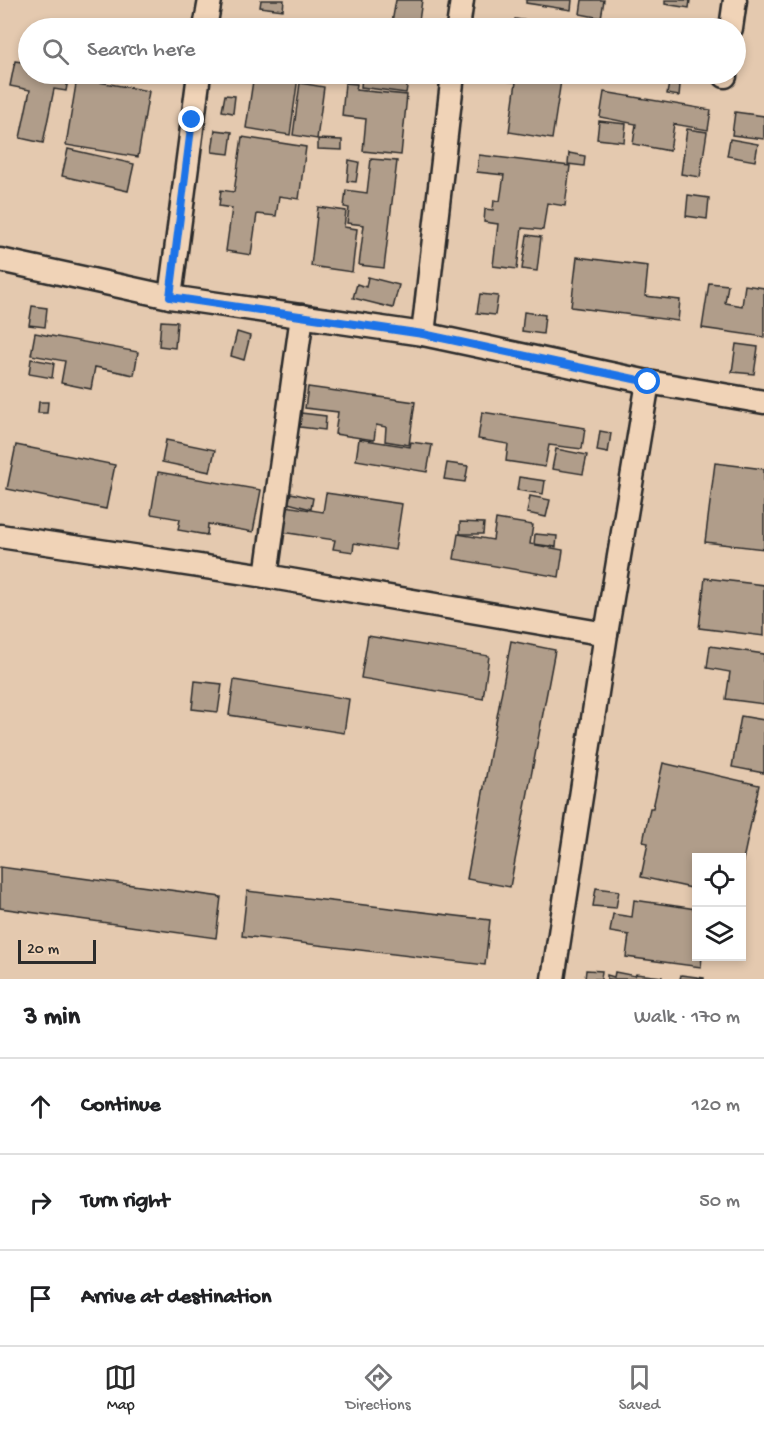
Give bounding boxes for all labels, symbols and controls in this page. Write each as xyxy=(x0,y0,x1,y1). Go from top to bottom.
search box xyxy=(18,18,746,84)
icon: search xyxy=(39,35,72,68)
text: Search here xyxy=(87,38,195,64)
route end xyxy=(178,106,204,132)
route start xyxy=(634,368,660,394)
map controls xyxy=(692,853,746,961)
button: locate xyxy=(692,853,746,907)
button: layers xyxy=(692,907,746,961)
scale bar xyxy=(18,937,96,964)
text: 20 m xyxy=(27,941,59,960)
text: 3 min xyxy=(24,1003,80,1034)
text: Walk · 170 m xyxy=(634,1007,740,1030)
icon: ahead xyxy=(24,1090,57,1123)
text: Continue xyxy=(81,1093,161,1119)
text: 120 m xyxy=(692,1095,740,1118)
icon: right xyxy=(24,1186,57,1219)
text: Turn right xyxy=(81,1189,169,1215)
text: 50 m xyxy=(699,1191,740,1214)
icon: arrive xyxy=(24,1282,57,1315)
text: Arrive at destination xyxy=(81,1285,271,1311)
tab: Map xyxy=(104,1361,137,1416)
tab: Directions xyxy=(345,1361,411,1416)
tab: Saved xyxy=(619,1361,660,1416)

